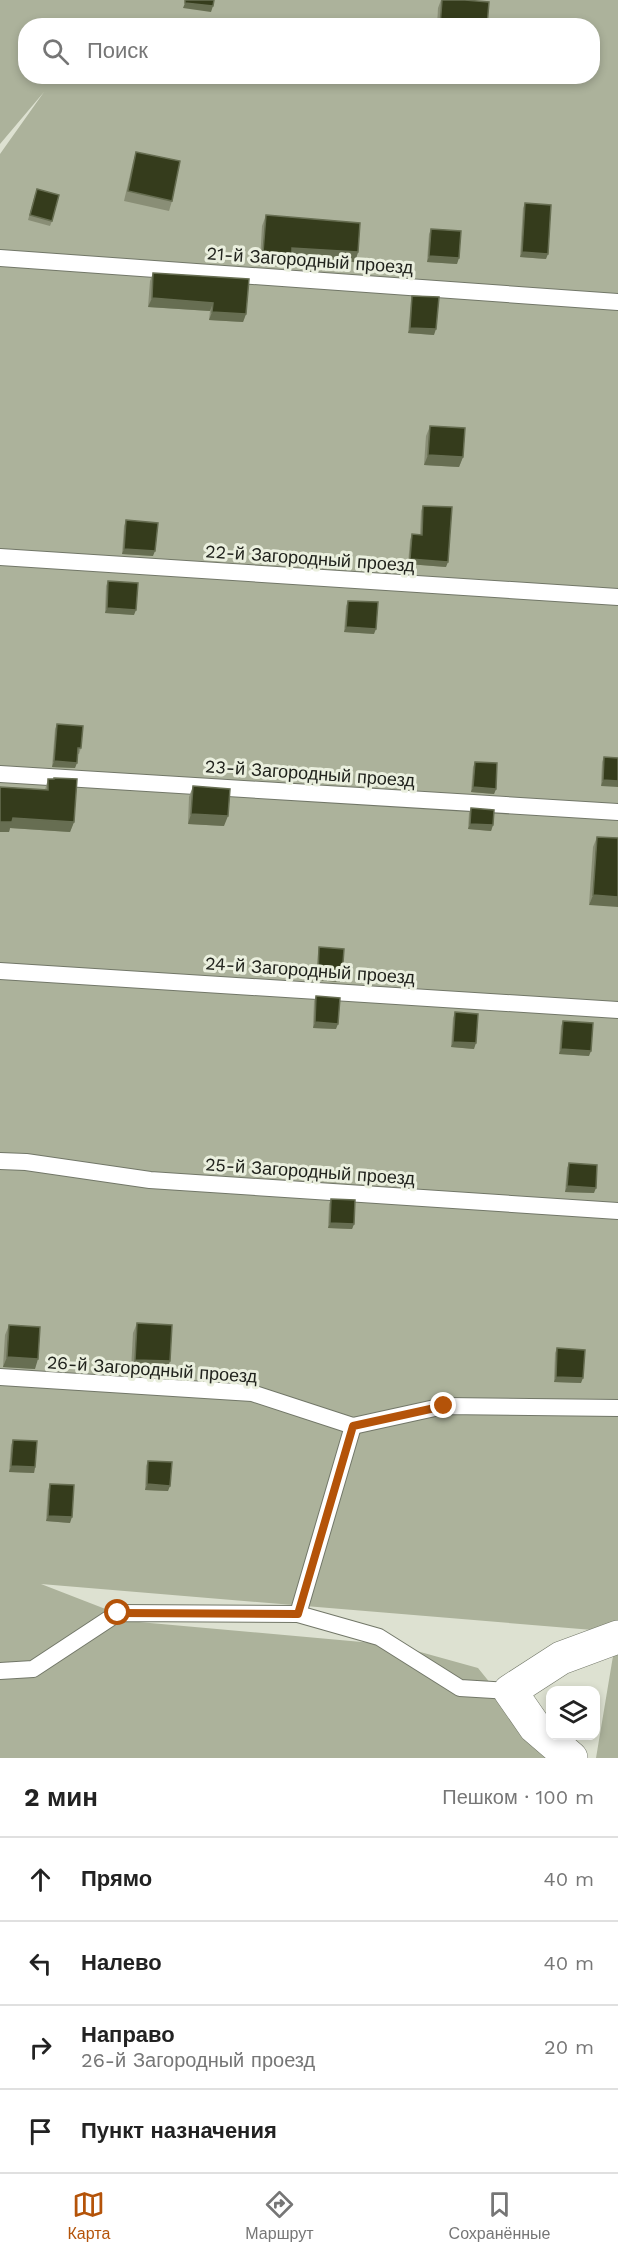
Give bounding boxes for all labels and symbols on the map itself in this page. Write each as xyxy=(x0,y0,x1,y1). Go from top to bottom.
street label: 21-й Загородный проезд xyxy=(206,242,414,278)
street label: 22-й Загородный проезд xyxy=(205,540,416,576)
street label: 23-й Загородный проезд xyxy=(204,755,416,791)
street label: 24-й Загородный проезд xyxy=(204,952,416,988)
street label: 25-й Загородный проезд xyxy=(204,1153,416,1189)
street label: 26-й Загородный проезд xyxy=(46,1351,258,1387)
route end xyxy=(430,1392,456,1418)
route start xyxy=(104,1599,130,1625)

